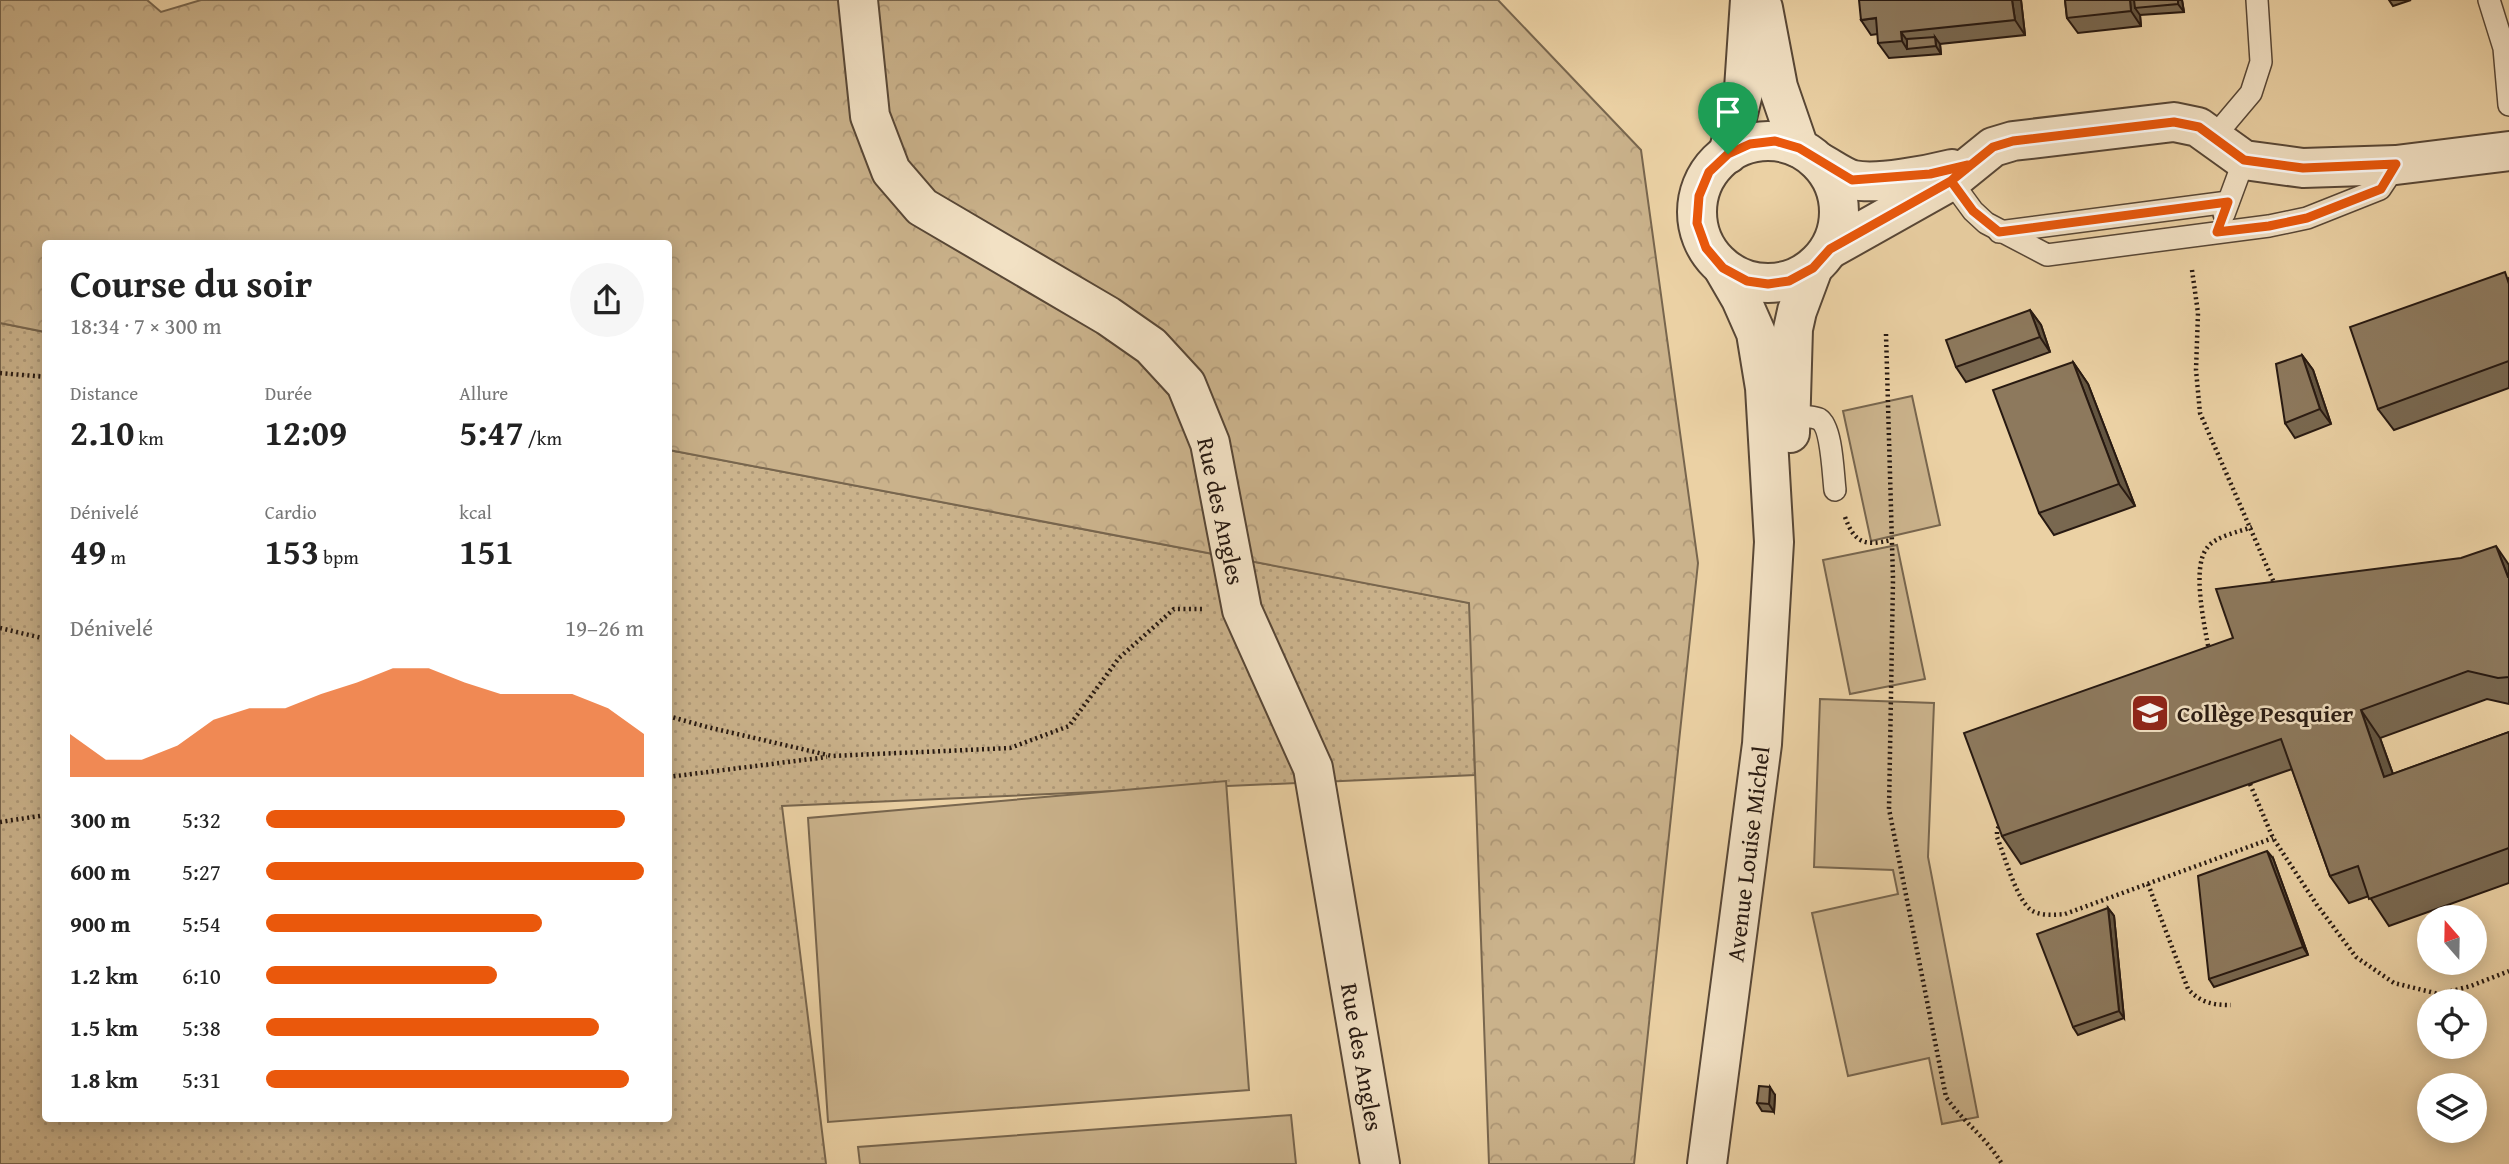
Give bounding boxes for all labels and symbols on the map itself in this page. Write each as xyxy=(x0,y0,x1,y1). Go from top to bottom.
pin xyxy=(1698,82,1758,154)
street label: Rue des Angles xyxy=(1188,434,1254,588)
school or university icon: Collège Pesquier xyxy=(2129,692,2171,734)
place label: Collège Pesquier xyxy=(2177,696,2353,731)
street label: Avenue Louise Michel xyxy=(1717,744,1779,964)
north arrow xyxy=(2417,905,2487,975)
street label: Rue des Angles xyxy=(1332,980,1392,1134)

